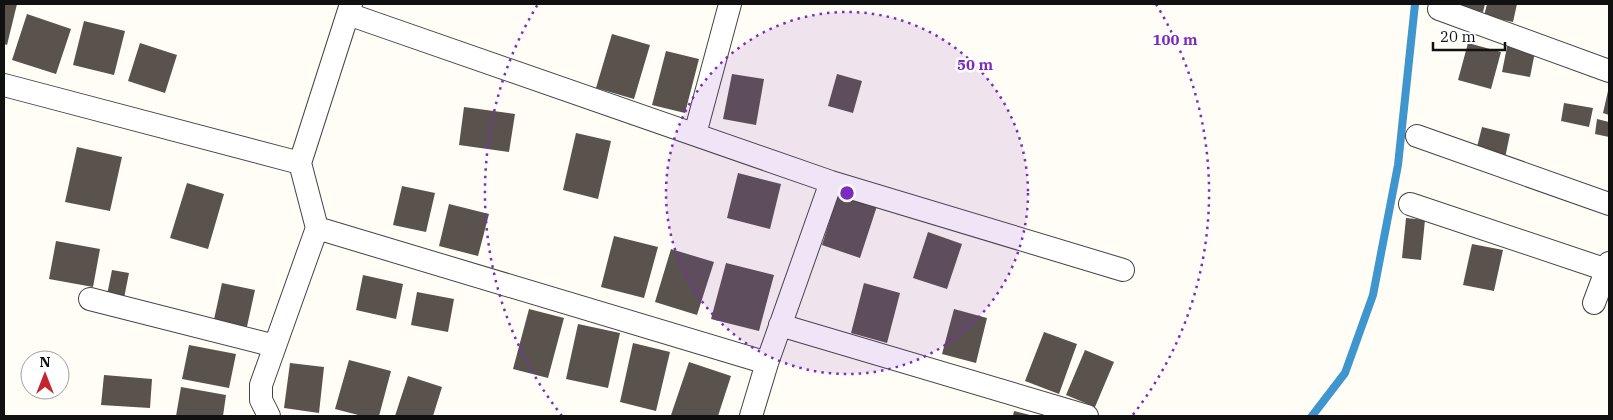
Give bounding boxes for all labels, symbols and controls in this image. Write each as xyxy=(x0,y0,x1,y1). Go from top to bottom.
scale bar xyxy=(1433,20,1506,52)
text: 20 m xyxy=(1440,27,1476,46)
text: 100 m xyxy=(1152,30,1198,49)
text: 50 m xyxy=(957,55,993,74)
centre of rings xyxy=(838,184,856,202)
north arrow xyxy=(20,350,70,400)
text: N xyxy=(39,353,51,371)

